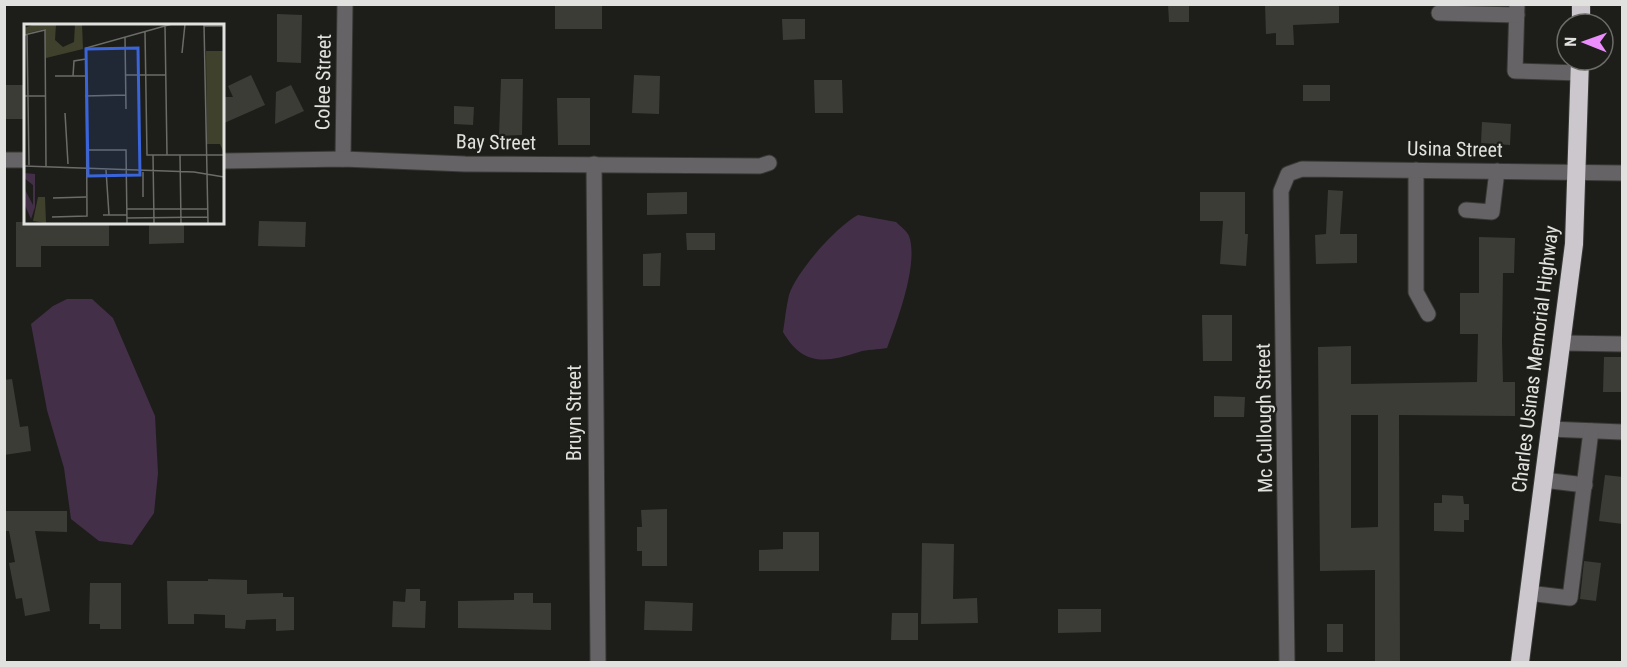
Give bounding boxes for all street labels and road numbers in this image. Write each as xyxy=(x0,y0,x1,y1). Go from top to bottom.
street label: Colee Street xyxy=(310,34,336,130)
street label: Bay Street xyxy=(456,129,536,155)
street label: Usina Street xyxy=(1407,136,1503,162)
street label: Charles Usinas Memorial Highway xyxy=(1507,224,1563,494)
street label: Mc Cullough Street xyxy=(1251,343,1277,493)
street label: Bruyn Street xyxy=(562,365,586,461)

